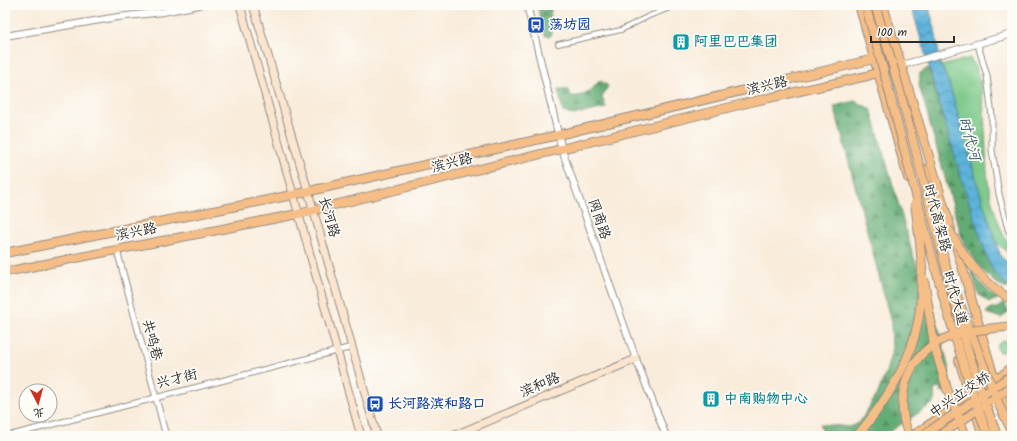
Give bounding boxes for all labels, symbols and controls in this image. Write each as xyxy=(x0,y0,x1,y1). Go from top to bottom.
place label: 荡坊园 xyxy=(549,14,591,36)
bus stop icon: 荡坊园 xyxy=(526,15,546,35)
scale bar xyxy=(871,18,954,44)
text: 100 m xyxy=(877,23,908,42)
place label: 阿里巴巴集团 xyxy=(694,31,778,53)
building icon: 阿里巴巴集团 xyxy=(671,32,691,52)
street label: 滨兴路 xyxy=(744,71,790,101)
water label: 时代河 xyxy=(951,114,988,167)
street label: 滨兴路 xyxy=(429,147,475,179)
street label: 时代高架路 xyxy=(917,181,957,255)
street label: 长河路 xyxy=(313,194,345,240)
street label: 网商路 xyxy=(582,196,616,242)
street label: 滨兴路 xyxy=(113,217,159,247)
street label: 时代大道 xyxy=(937,268,973,328)
street label: 共鸣巷 xyxy=(136,317,168,364)
street label: 兴才街 xyxy=(154,363,200,395)
street label: 中兴立交桥 xyxy=(925,366,995,424)
street label: 滨和路 xyxy=(516,367,564,403)
north arrow xyxy=(18,383,58,423)
place label: 中南购物中心 xyxy=(724,388,808,410)
building icon: 中南购物中心 xyxy=(701,389,721,409)
place label: 长河路滨和路口 xyxy=(388,393,486,415)
bus stop icon: 长河路滨和路口 xyxy=(365,394,385,414)
text: 北 xyxy=(33,402,45,421)

